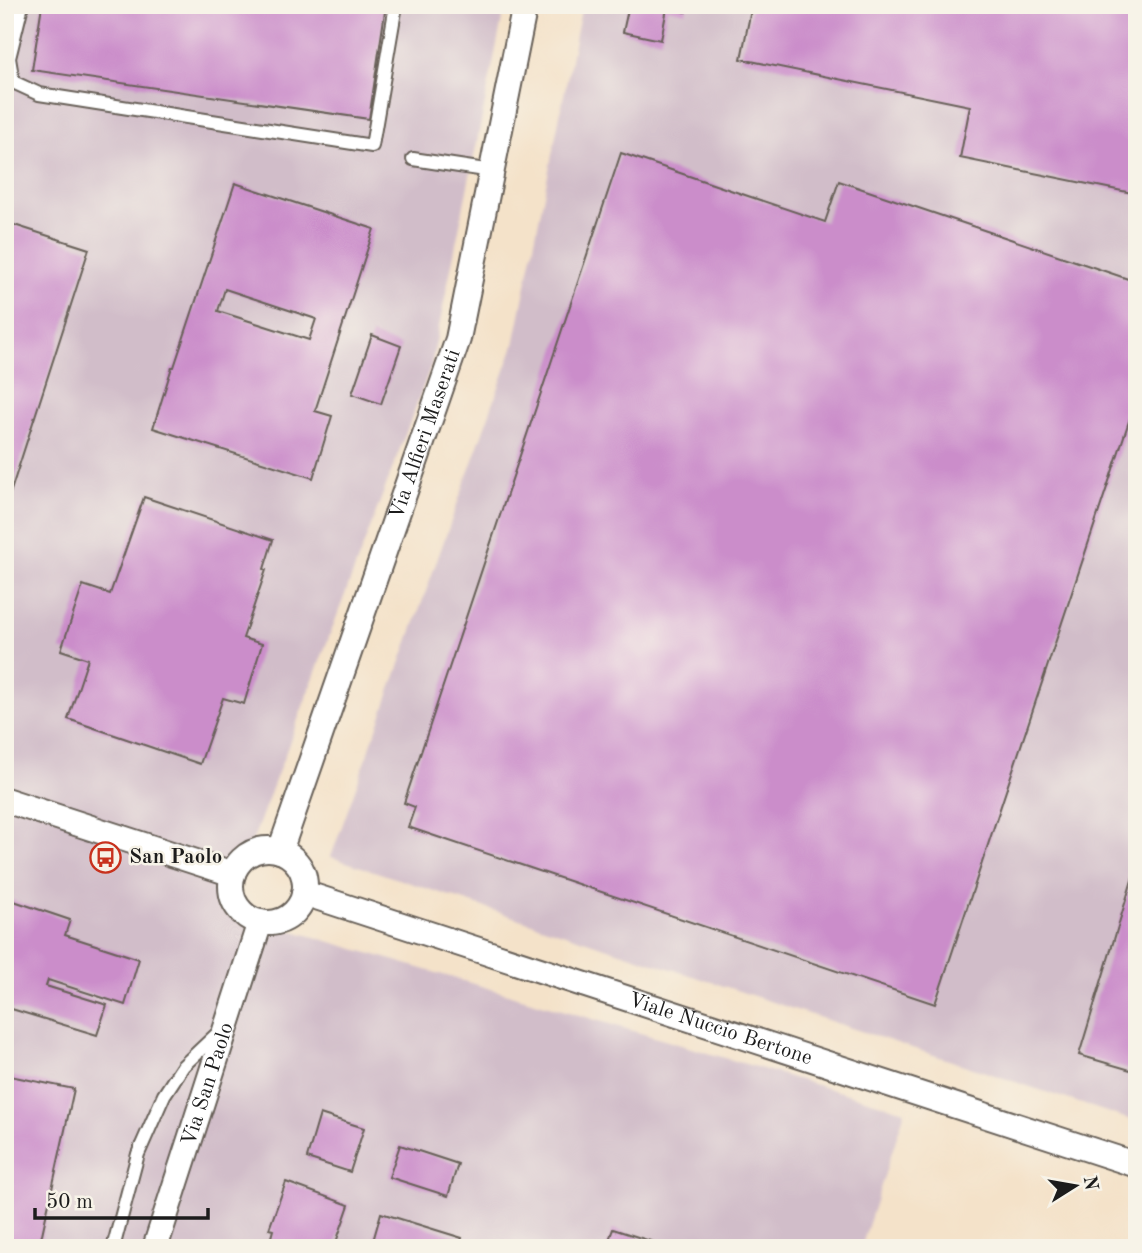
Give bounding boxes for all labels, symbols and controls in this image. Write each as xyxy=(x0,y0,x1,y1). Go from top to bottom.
street label: Via Alfieri Maserati xyxy=(386,347,464,522)
bus stop icon: San Paolo xyxy=(89,840,123,874)
place label: San Paolo xyxy=(129,847,222,868)
street label: Viale Nuccio Bertone xyxy=(626,989,815,1069)
street label: Via San Paolo xyxy=(178,1020,237,1148)
north arrow xyxy=(1040,1152,1110,1222)
text: N xyxy=(1079,1174,1100,1193)
scale bar xyxy=(35,1176,208,1220)
text: 50 m xyxy=(46,1192,93,1213)

